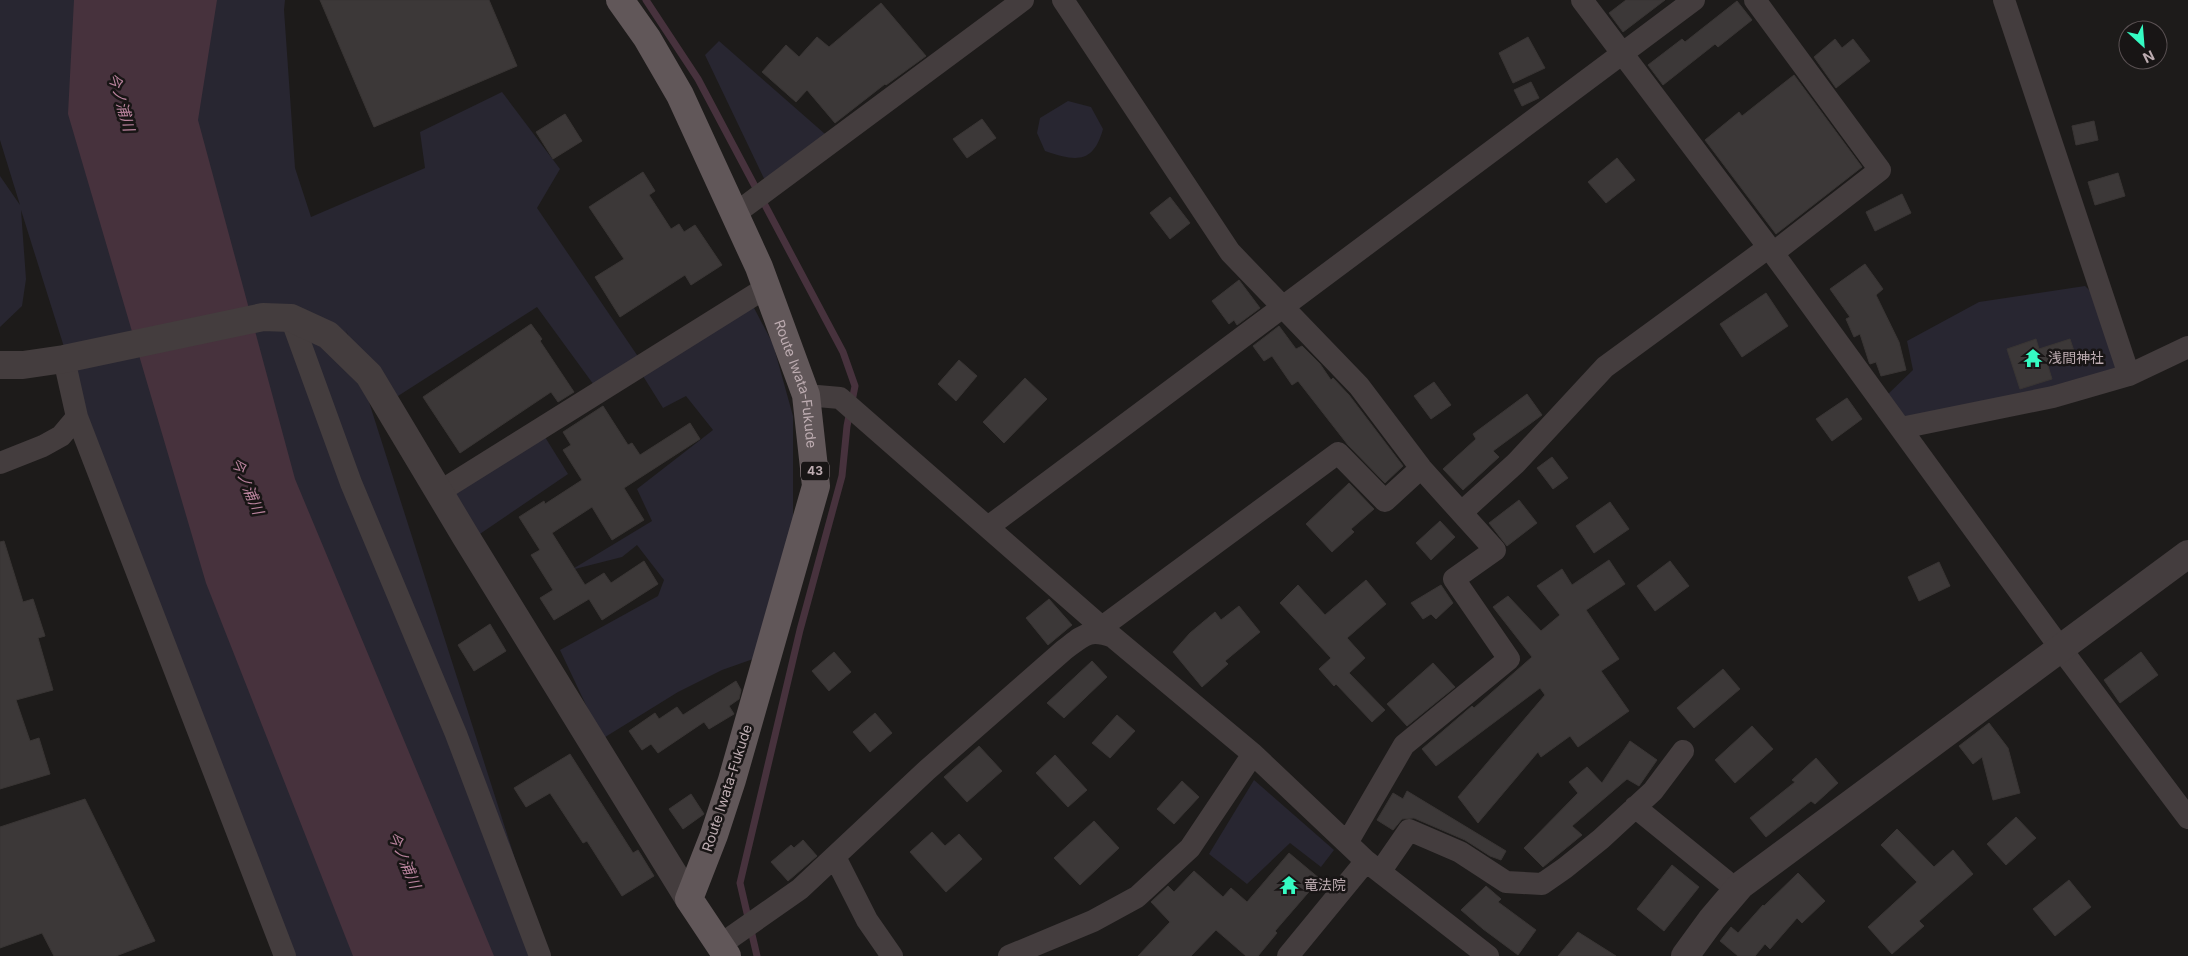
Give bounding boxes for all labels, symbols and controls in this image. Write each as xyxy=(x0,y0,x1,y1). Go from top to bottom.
north arrow xyxy=(2118,20,2168,70)
text: N xyxy=(2140,47,2157,67)
water label: 今ノ浦川 xyxy=(104,70,139,135)
street label: Route Iwata-Fukude xyxy=(771,317,821,449)
temple icon: 浅間神社 xyxy=(2022,347,2044,369)
place label: 浅間神社 xyxy=(2048,349,2104,366)
water label: 今ノ浦川 xyxy=(227,454,269,519)
road number: 43 xyxy=(801,462,829,481)
street label: Route Iwata-Fukude xyxy=(698,722,755,854)
water label: 今ノ浦川 xyxy=(384,828,426,893)
temple icon: 竜法院 xyxy=(1278,874,1300,896)
place label: 竜法院 xyxy=(1304,876,1346,893)

